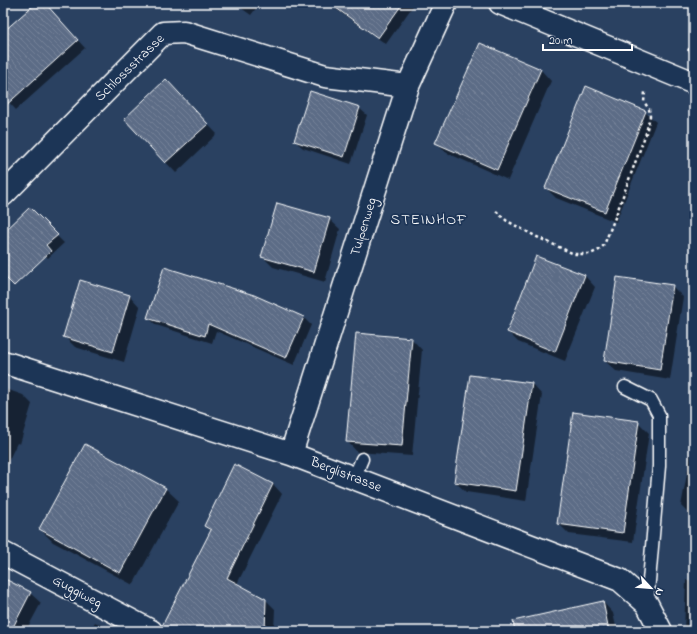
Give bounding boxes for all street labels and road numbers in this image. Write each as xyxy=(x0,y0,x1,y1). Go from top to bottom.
street label: Schlossstrasse xyxy=(90,29,170,107)
street label: Tulpenweg xyxy=(345,195,384,259)
street label: Berglistrasse xyxy=(306,451,385,499)
street label: Guggiweg xyxy=(48,570,106,615)

